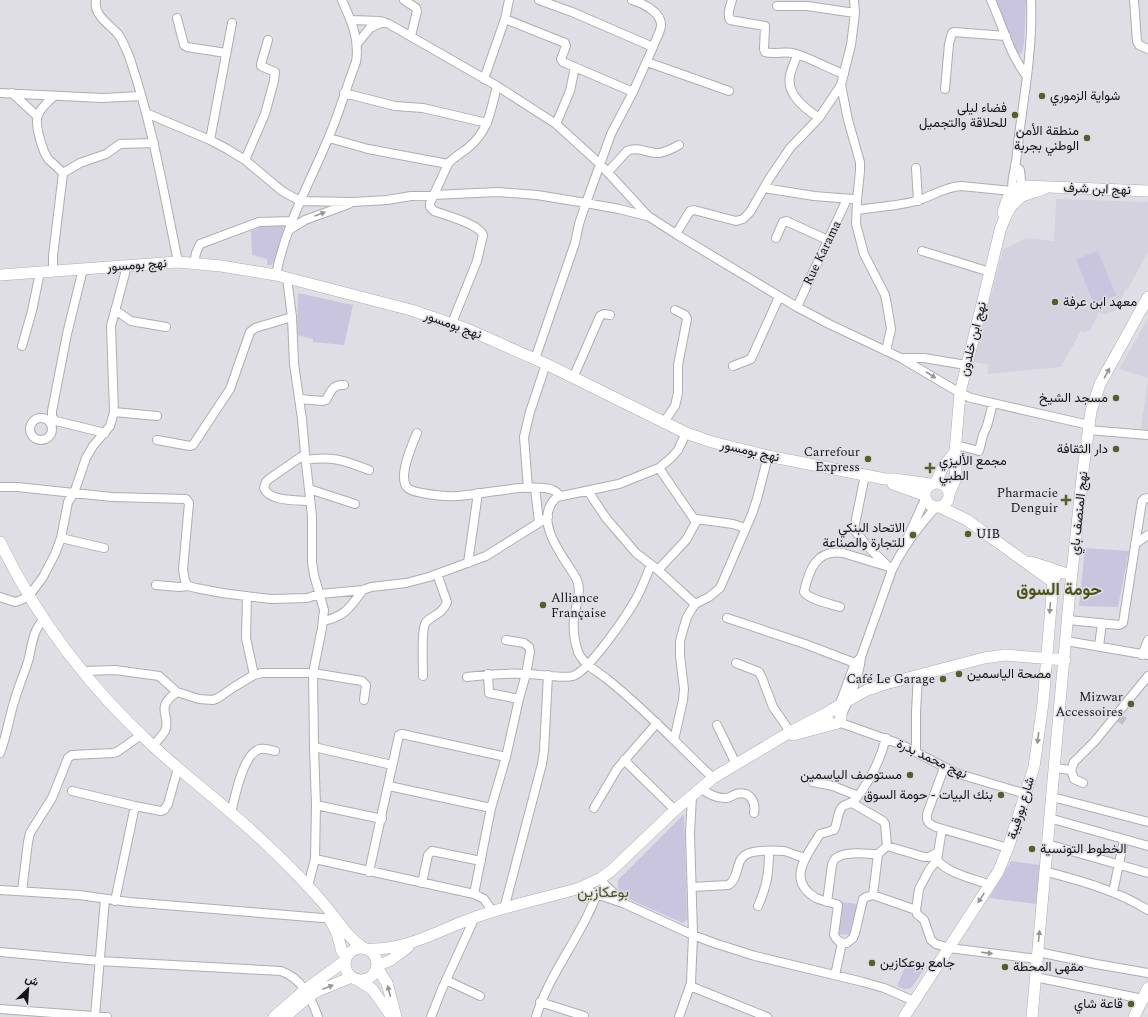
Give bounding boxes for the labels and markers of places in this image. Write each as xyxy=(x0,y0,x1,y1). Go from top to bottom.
place label: شواية الزموري xyxy=(1050,86,1120,106)
marker: شواية الزموري xyxy=(1037,91,1047,101)
place label: فضاء ليلى للحلاقة والتجميل xyxy=(919,98,1007,133)
marker: فضاء ليلى للحلاقة والتجميل xyxy=(1010,110,1020,120)
place label: منطقة الأمن الوطني بجربة xyxy=(1014,121,1079,156)
marker: منطقة الأمن الوطني بجربة xyxy=(1082,133,1092,143)
place label: معهد ابن عرفة xyxy=(1063,292,1137,312)
marker: معهد ابن عرفة xyxy=(1050,297,1060,307)
place label: مسجد الشيخ xyxy=(1039,388,1108,408)
marker: مسجد الشيخ xyxy=(1111,393,1121,403)
place label: دار الثقافة xyxy=(1057,439,1108,459)
place label: Carrefour Express xyxy=(804,442,860,477)
marker: دار الثقافة xyxy=(1111,444,1121,454)
place label: مجمع الأليزي الطبي xyxy=(939,451,1007,486)
marker: Carrefour Express xyxy=(863,454,873,464)
marker: مجمع الأليزي الطبي xyxy=(924,462,936,474)
place label: Pharmacie Denguir xyxy=(997,483,1058,518)
marker: Pharmacie Denguir xyxy=(1061,495,1071,505)
place label: الاتحاد البنكي للتجارة والصناعة xyxy=(822,518,905,553)
place label: UIB xyxy=(976,524,1000,544)
marker: UIB xyxy=(963,529,973,539)
marker: الاتحاد البنكي للتجارة والصناعة xyxy=(908,530,918,540)
place label: Alliance Française xyxy=(551,588,606,623)
marker: Alliance Française xyxy=(538,600,548,610)
place label: مصحة الياسمين xyxy=(967,664,1051,684)
place label: Café Le Garage xyxy=(846,669,935,689)
marker: مصحة الياسمين xyxy=(954,669,964,679)
marker: Café Le Garage xyxy=(938,674,948,684)
place label: Mizwar Accessoires xyxy=(1056,687,1123,722)
marker: Mizwar Accessoires xyxy=(1126,699,1136,709)
place label: مستوصف الياسمين xyxy=(800,765,902,785)
marker: مستوصف الياسمين xyxy=(905,770,915,780)
place label: بنك البيات - حومة السوق xyxy=(864,785,993,805)
marker: بنك البيات - حومة السوق xyxy=(996,790,1006,800)
place label: الخطوط التونسية xyxy=(1040,839,1126,859)
marker: الخطوط التونسية xyxy=(1027,844,1037,854)
place label: جامع بوعكازين xyxy=(880,953,955,973)
place label: مقهى المحطة xyxy=(1013,957,1084,977)
marker: جامع بوعكازين xyxy=(867,958,877,968)
marker: مقهى المحطة xyxy=(1000,962,1010,972)
place label: قاعة شاي xyxy=(1074,994,1123,1014)
marker: قاعة شاي xyxy=(1126,999,1136,1009)

